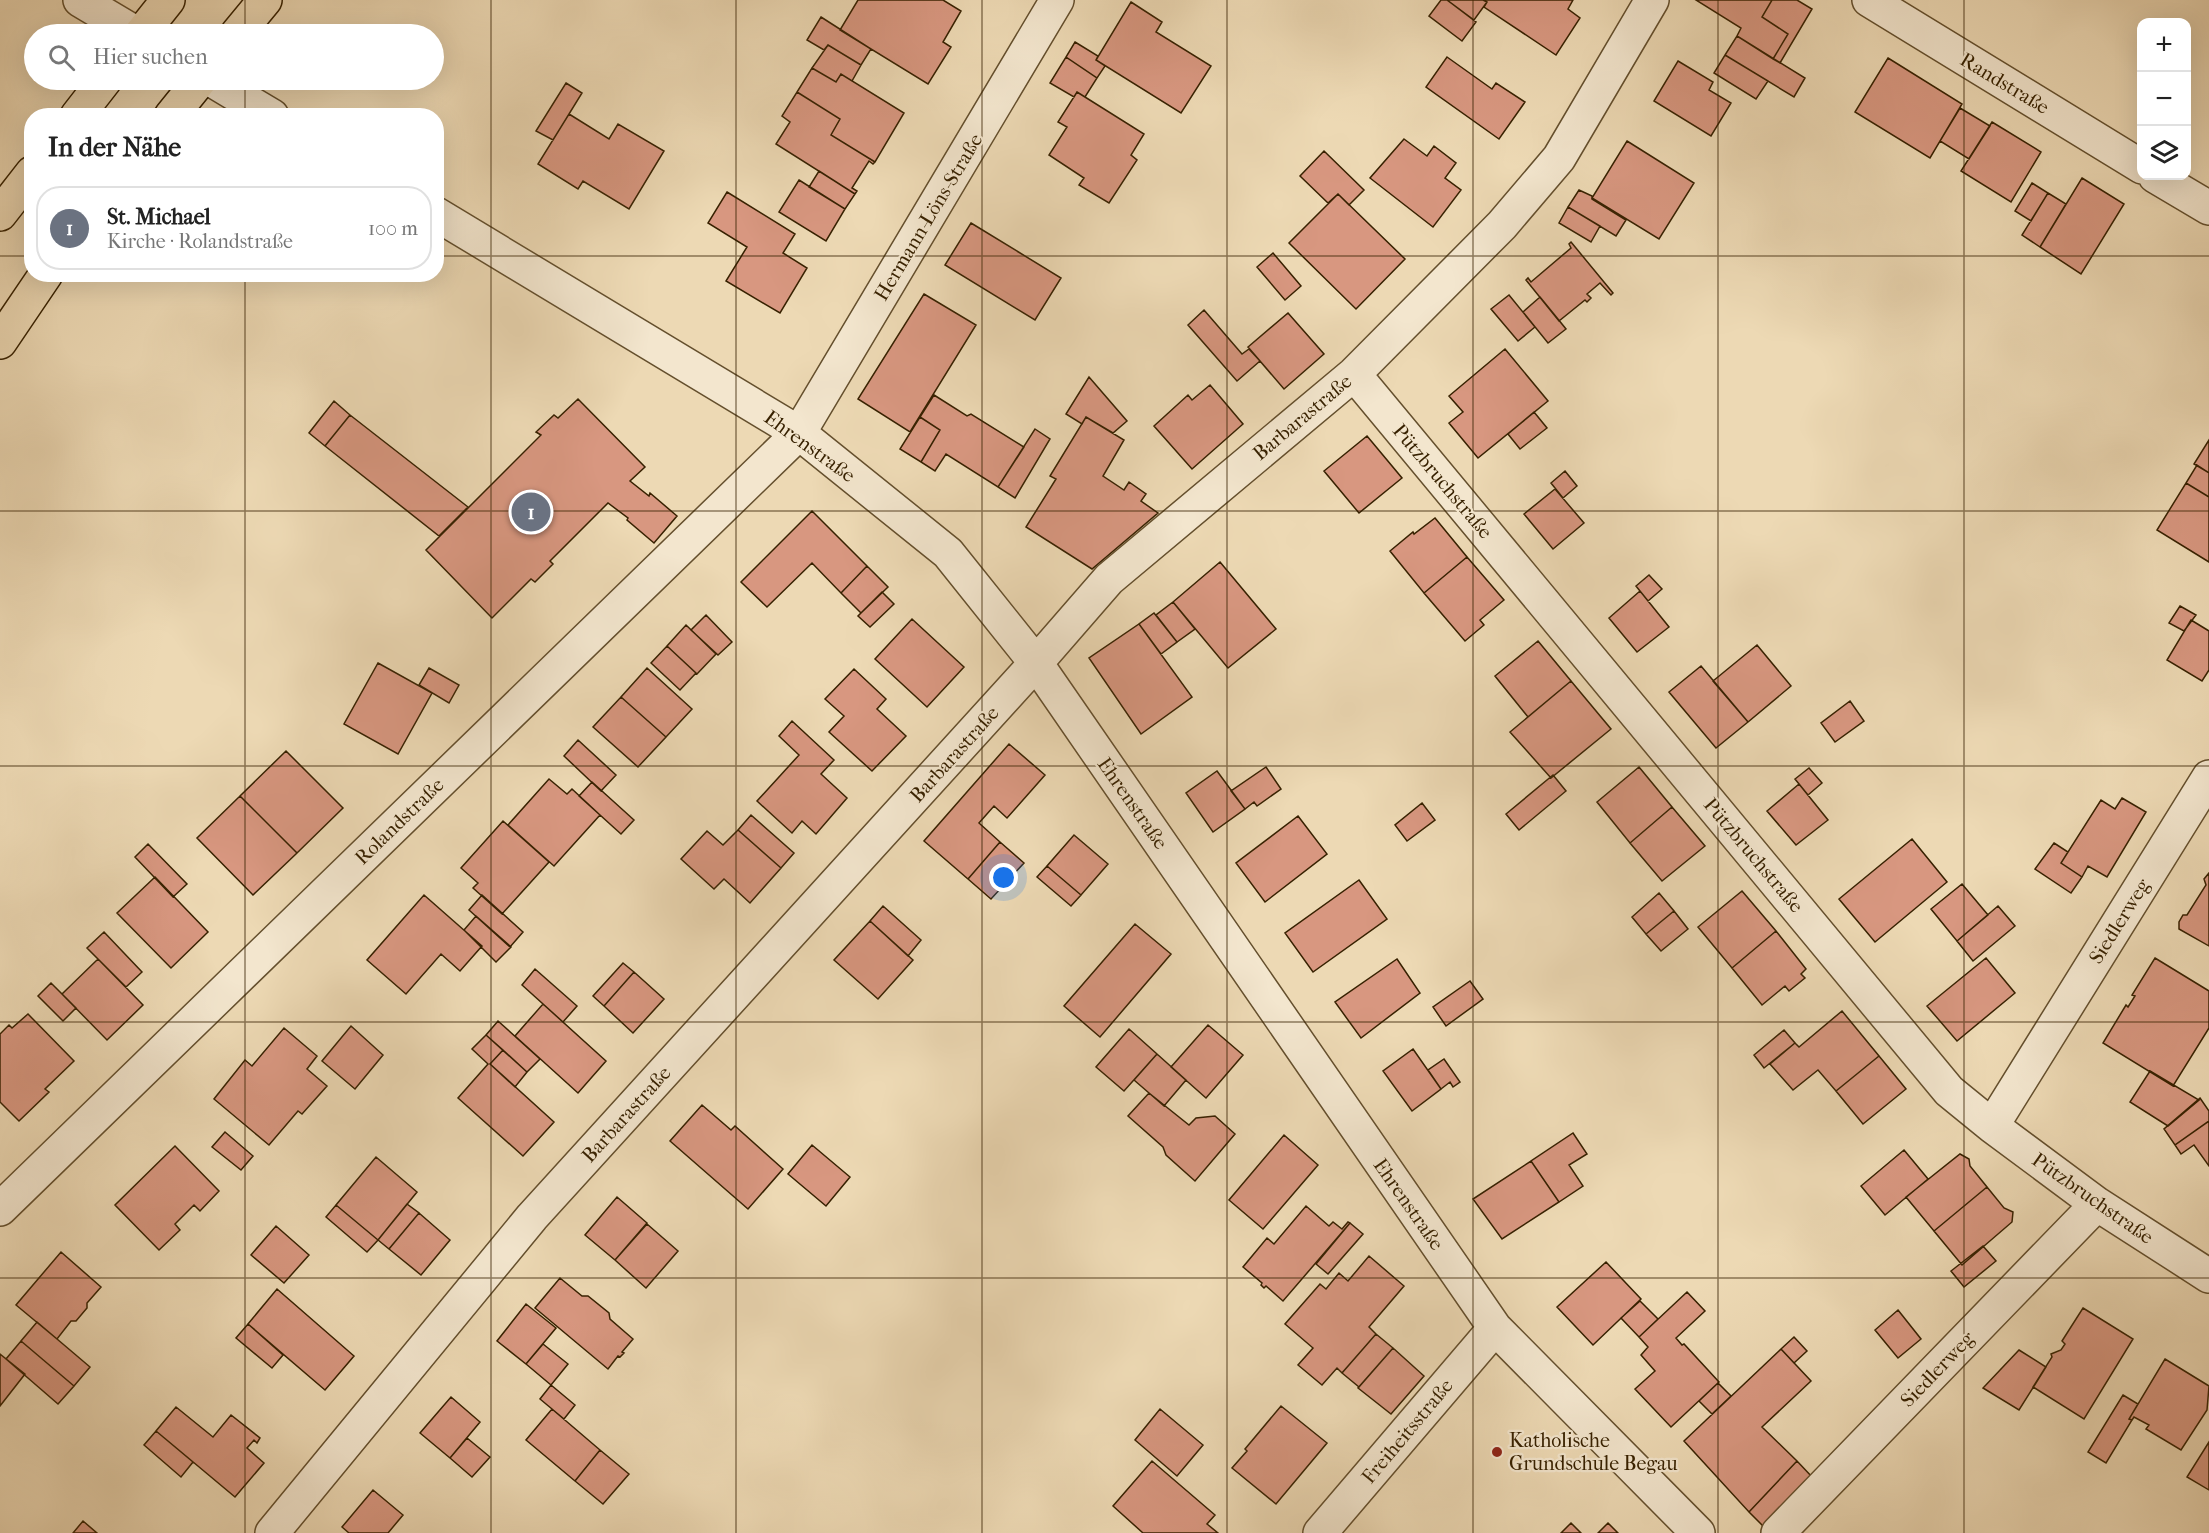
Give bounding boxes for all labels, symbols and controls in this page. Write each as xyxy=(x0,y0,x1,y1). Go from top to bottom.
map controls xyxy=(2137,18,2191,180)
button: + xyxy=(2137,18,2191,72)
search box xyxy=(24,24,444,90)
icon: search xyxy=(45,41,78,74)
text: Hier suchen xyxy=(93,44,208,70)
street label: Randstraße xyxy=(1956,48,2053,119)
button: − xyxy=(2137,72,2191,126)
button: layers xyxy=(2137,126,2191,180)
street label: Hermann-Löns-Straße xyxy=(869,130,987,305)
text: In der Nähe xyxy=(48,132,181,163)
text: St. Michael xyxy=(107,204,211,230)
text: 1 xyxy=(66,217,73,240)
text: 100 m xyxy=(368,217,418,240)
text: Kirche · Rolandstraße xyxy=(107,230,293,253)
street label: Barbarastraße xyxy=(1248,370,1356,465)
street label: Ehrenstraße xyxy=(760,406,860,487)
street label: Pützbruchstraße xyxy=(1388,419,1497,543)
pin: 1 xyxy=(512,490,550,534)
street label: Barbarastraße xyxy=(905,701,1004,807)
street label: Ehrenstraße xyxy=(1093,753,1173,854)
street label: Rolandstraße xyxy=(350,773,449,869)
street label: Pützbruchstraße xyxy=(1699,793,1808,917)
your location xyxy=(989,863,1018,892)
street label: Siedlerweg xyxy=(2084,874,2155,968)
street label: Barbarastraße xyxy=(577,1061,676,1167)
street label: Pützbruchstraße xyxy=(2028,1148,2158,1249)
street label: Ehrenstraße xyxy=(1369,1154,1449,1255)
street label: Siedlerweg xyxy=(1896,1327,1979,1412)
street label: Freiheitsstraße xyxy=(1357,1374,1458,1488)
place label: Katholische Grundschule Begau xyxy=(1509,1429,1678,1475)
marker: Katholische Grundschule Begau xyxy=(1490,1445,1504,1459)

